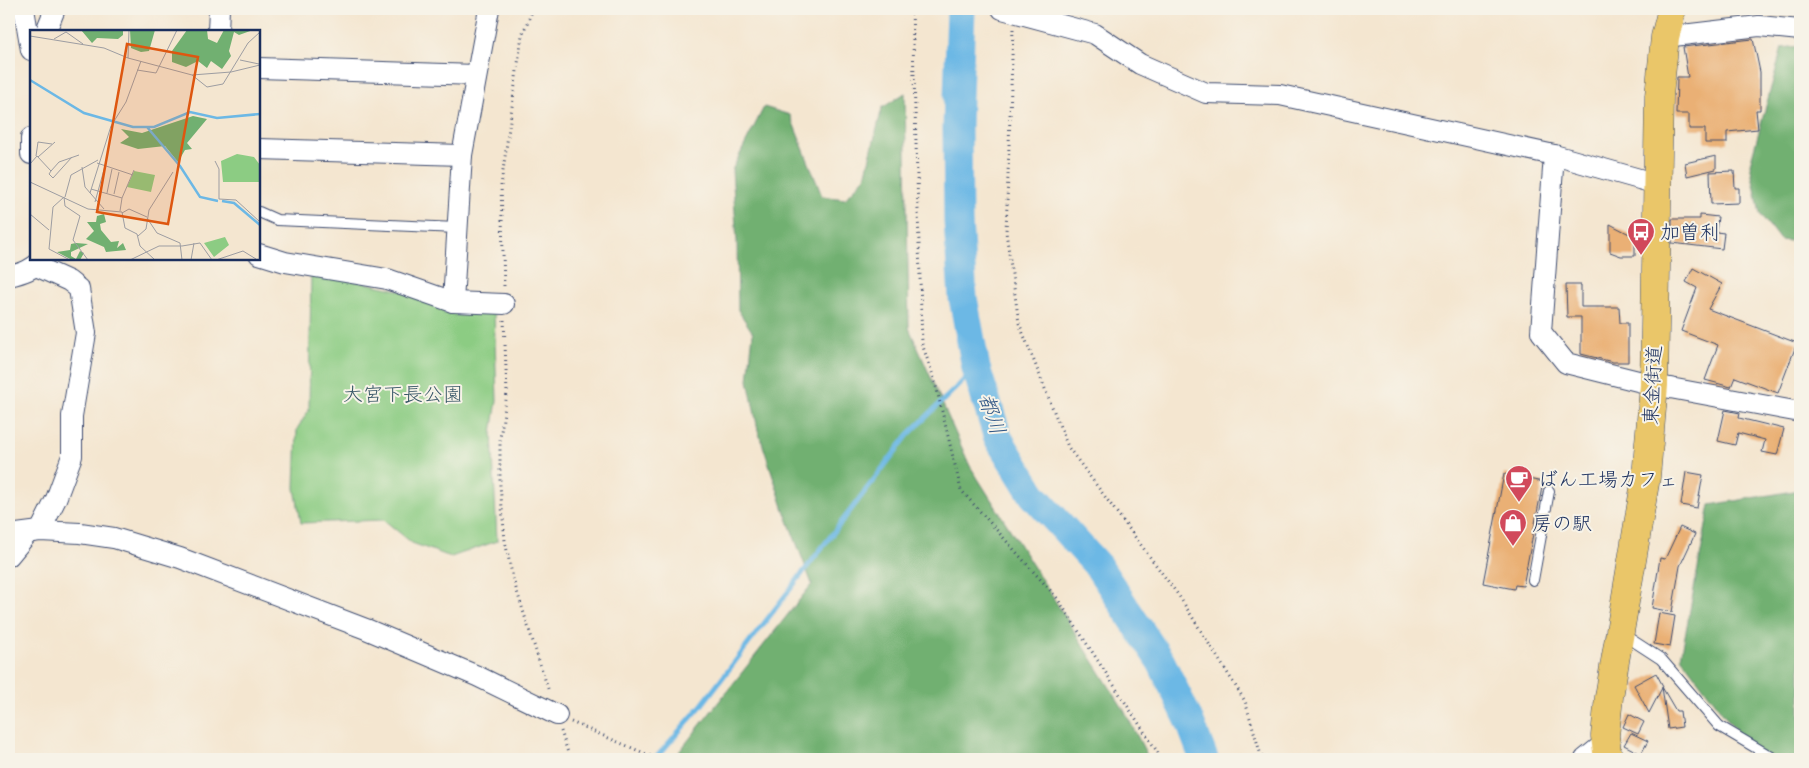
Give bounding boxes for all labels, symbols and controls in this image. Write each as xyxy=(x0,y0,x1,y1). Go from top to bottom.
inset map xyxy=(30,30,260,260)
bus stop icon: 加曽利 xyxy=(1626,217,1656,256)
place label: 加曽利 xyxy=(1660,220,1720,249)
street label: 東金街道 xyxy=(1638,344,1671,426)
park label: 大宮下長公園 xyxy=(343,382,463,411)
water label: 都川 xyxy=(969,390,1011,439)
cafe icon: ばん工場カフェ xyxy=(1504,464,1534,503)
place label: ばん工場カフェ xyxy=(1538,467,1678,496)
shop icon: 房の駅 xyxy=(1498,508,1528,547)
place label: 房の駅 xyxy=(1532,511,1592,540)

